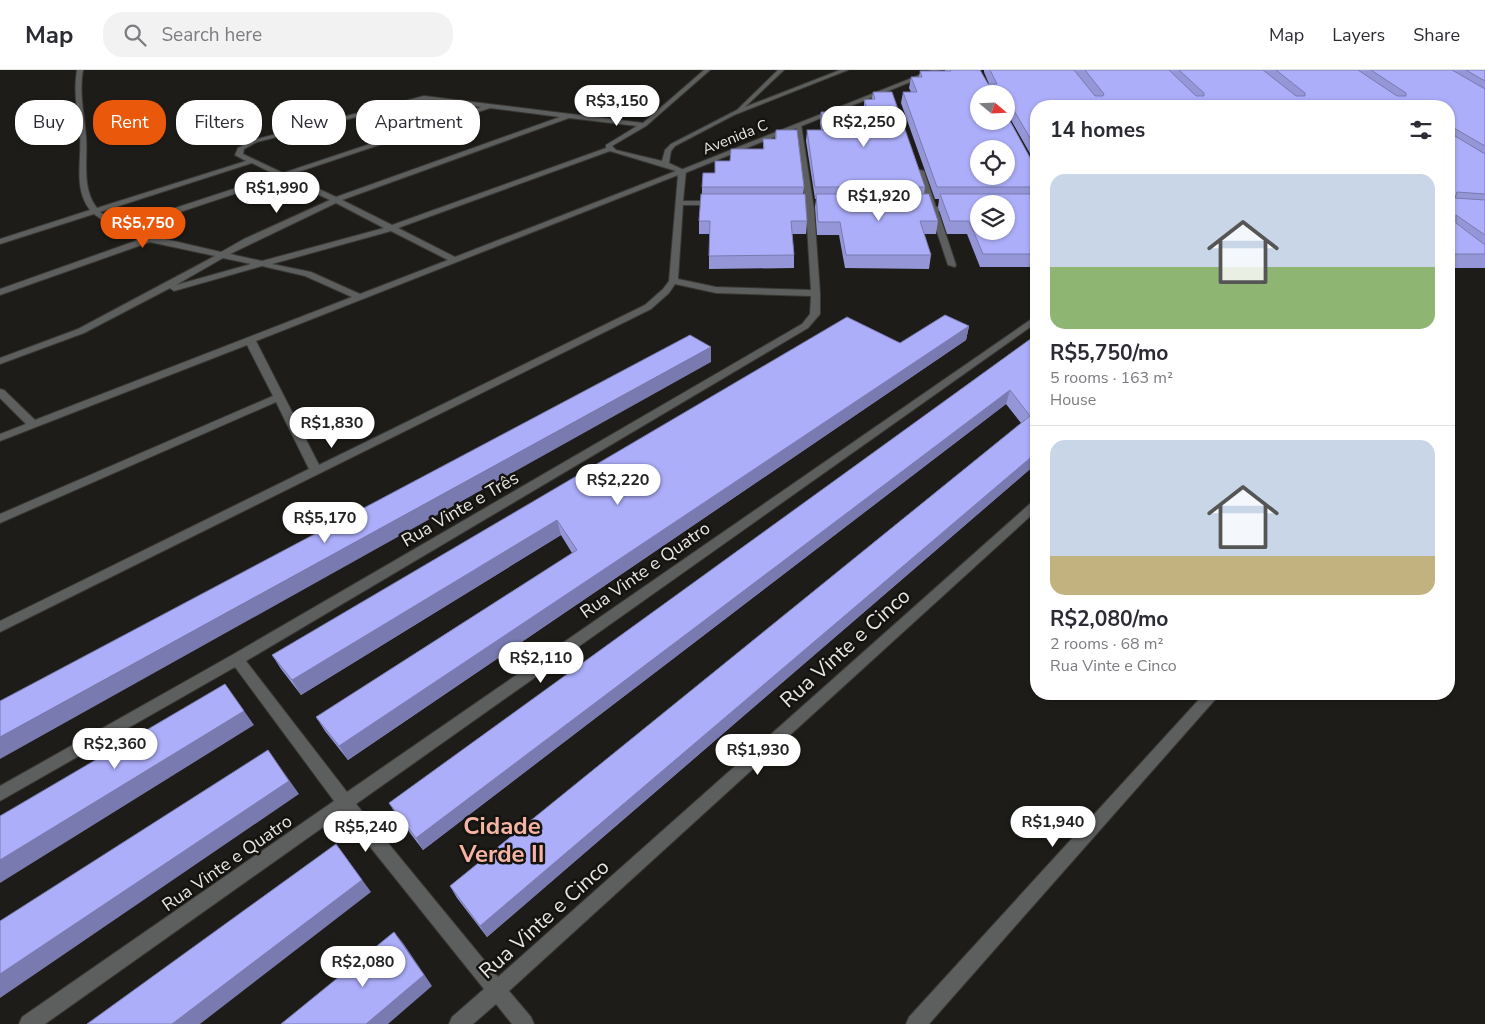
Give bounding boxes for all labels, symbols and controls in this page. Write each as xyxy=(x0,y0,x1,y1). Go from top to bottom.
search box xyxy=(103,12,453,57)
text: Map xyxy=(25,19,73,51)
icon: search xyxy=(121,21,149,49)
text: Search here xyxy=(161,22,262,48)
text: Map xyxy=(1269,23,1304,47)
text: Layers xyxy=(1332,23,1385,47)
text: Share xyxy=(1413,23,1460,47)
pin: R$3,150 xyxy=(571,85,663,127)
north arrow xyxy=(970,85,1015,130)
map controls xyxy=(970,85,1015,240)
text: R$3,150 xyxy=(586,90,648,112)
chip: Buy xyxy=(15,100,83,145)
chip: Rent xyxy=(93,100,166,145)
chip: Filters xyxy=(176,100,262,145)
chip: New xyxy=(272,100,346,145)
chip: Apartment xyxy=(356,100,480,145)
pin: R$2,250 xyxy=(818,106,910,148)
text: R$2,250 xyxy=(833,111,895,133)
street label: Avenida C xyxy=(699,115,771,159)
text: 14 homes xyxy=(1050,116,1145,144)
icon: filters xyxy=(1407,116,1435,144)
button: locate xyxy=(970,140,1015,185)
pin: R$1,990 xyxy=(231,172,323,214)
text: R$1,990 xyxy=(246,177,308,199)
pin: R$1,920 xyxy=(833,180,925,222)
text: R$1,920 xyxy=(848,185,910,207)
button: layers xyxy=(970,195,1015,240)
pin: R$5,750 xyxy=(97,206,189,249)
icon: home xyxy=(1198,207,1288,297)
text: R$5,750 xyxy=(112,212,174,234)
text: R$5,750/mo xyxy=(1050,339,1168,367)
text: 5 rooms · 163 m² xyxy=(1050,367,1173,389)
text: House xyxy=(1050,389,1096,411)
pin: R$1,830 xyxy=(286,406,378,449)
text: R$1,830 xyxy=(301,412,363,434)
pin: R$2,220 xyxy=(572,464,664,506)
street label: Rua Vinte e Três xyxy=(397,466,523,552)
text: R$2,220 xyxy=(587,469,649,491)
icon: home xyxy=(1198,472,1288,562)
pin: R$5,170 xyxy=(279,502,371,544)
text: R$5,170 xyxy=(294,507,356,529)
street label: Rua Vinte e Quatro xyxy=(575,516,715,624)
street label: Rua Vinte e Cinco xyxy=(774,582,916,714)
text: R$2,080/mo xyxy=(1050,605,1168,633)
text: 2 rooms · 68 m² xyxy=(1050,633,1163,655)
pin: R$2,110 xyxy=(495,642,587,684)
text: R$2,110 xyxy=(510,647,572,669)
text: Rua Vinte e Cinco xyxy=(1050,655,1177,677)
pin: R$2,360 xyxy=(69,728,161,770)
text: R$2,360 xyxy=(84,733,146,755)
pin: R$1,930 xyxy=(712,734,804,776)
text: R$1,930 xyxy=(727,739,789,761)
pin: R$1,940 xyxy=(1007,806,1099,848)
street label: Rua Vinte e Quatro xyxy=(157,809,297,917)
pin: R$5,240 xyxy=(320,810,412,853)
district label: Cidade Verde II xyxy=(458,810,545,870)
text: R$1,940 xyxy=(1022,811,1084,833)
text: R$5,240 xyxy=(335,816,397,838)
street label: Rua Vinte e Cinco xyxy=(473,853,615,985)
pin: R$2,080 xyxy=(317,946,409,988)
text: R$2,080 xyxy=(332,951,394,973)

